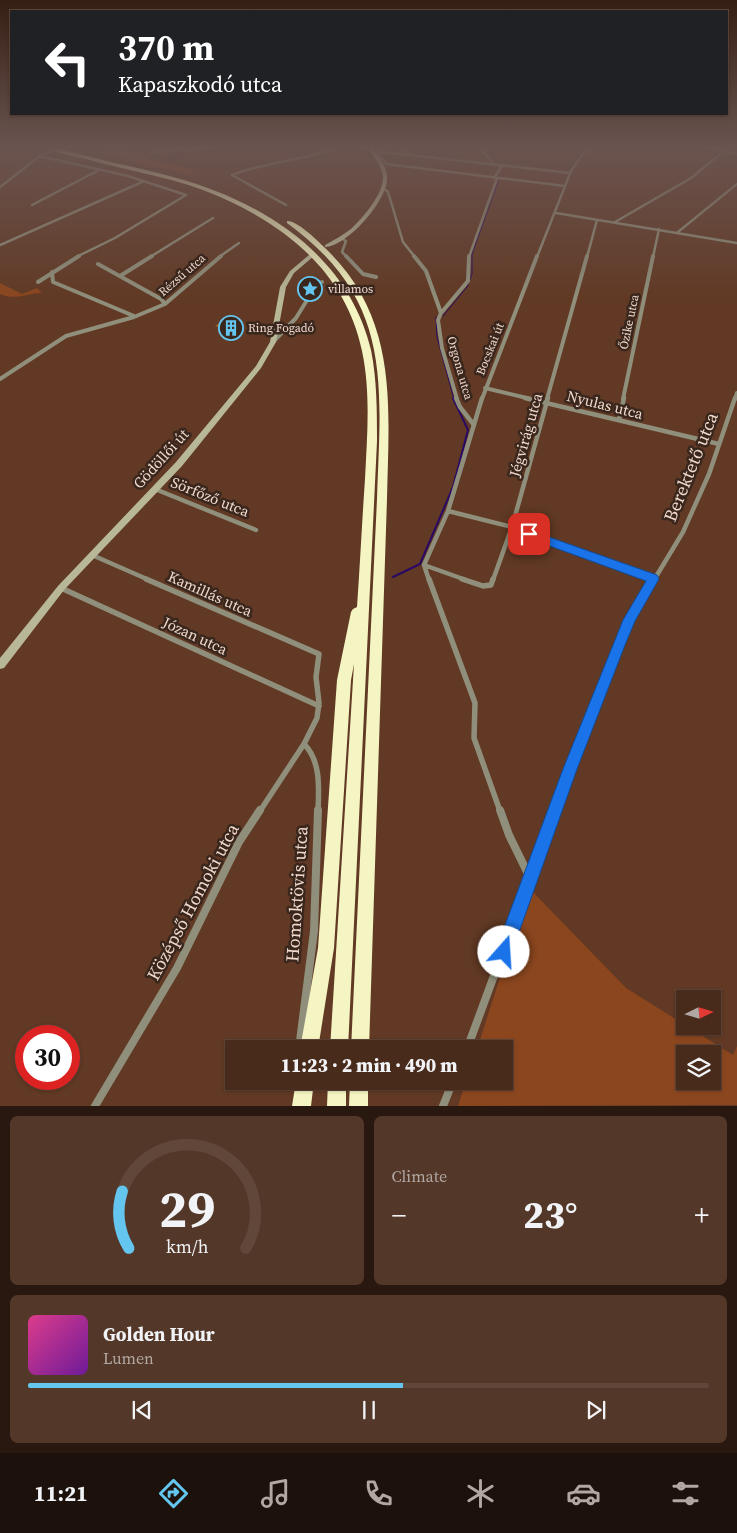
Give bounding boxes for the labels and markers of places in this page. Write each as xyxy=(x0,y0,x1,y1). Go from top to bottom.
place icon: villamos xyxy=(297,276,323,302)
place label: villamos xyxy=(328,281,373,297)
building icon: Ring Fogadó xyxy=(218,315,244,341)
place label: Ring Fogadó xyxy=(248,320,315,336)
pin xyxy=(508,513,550,555)

